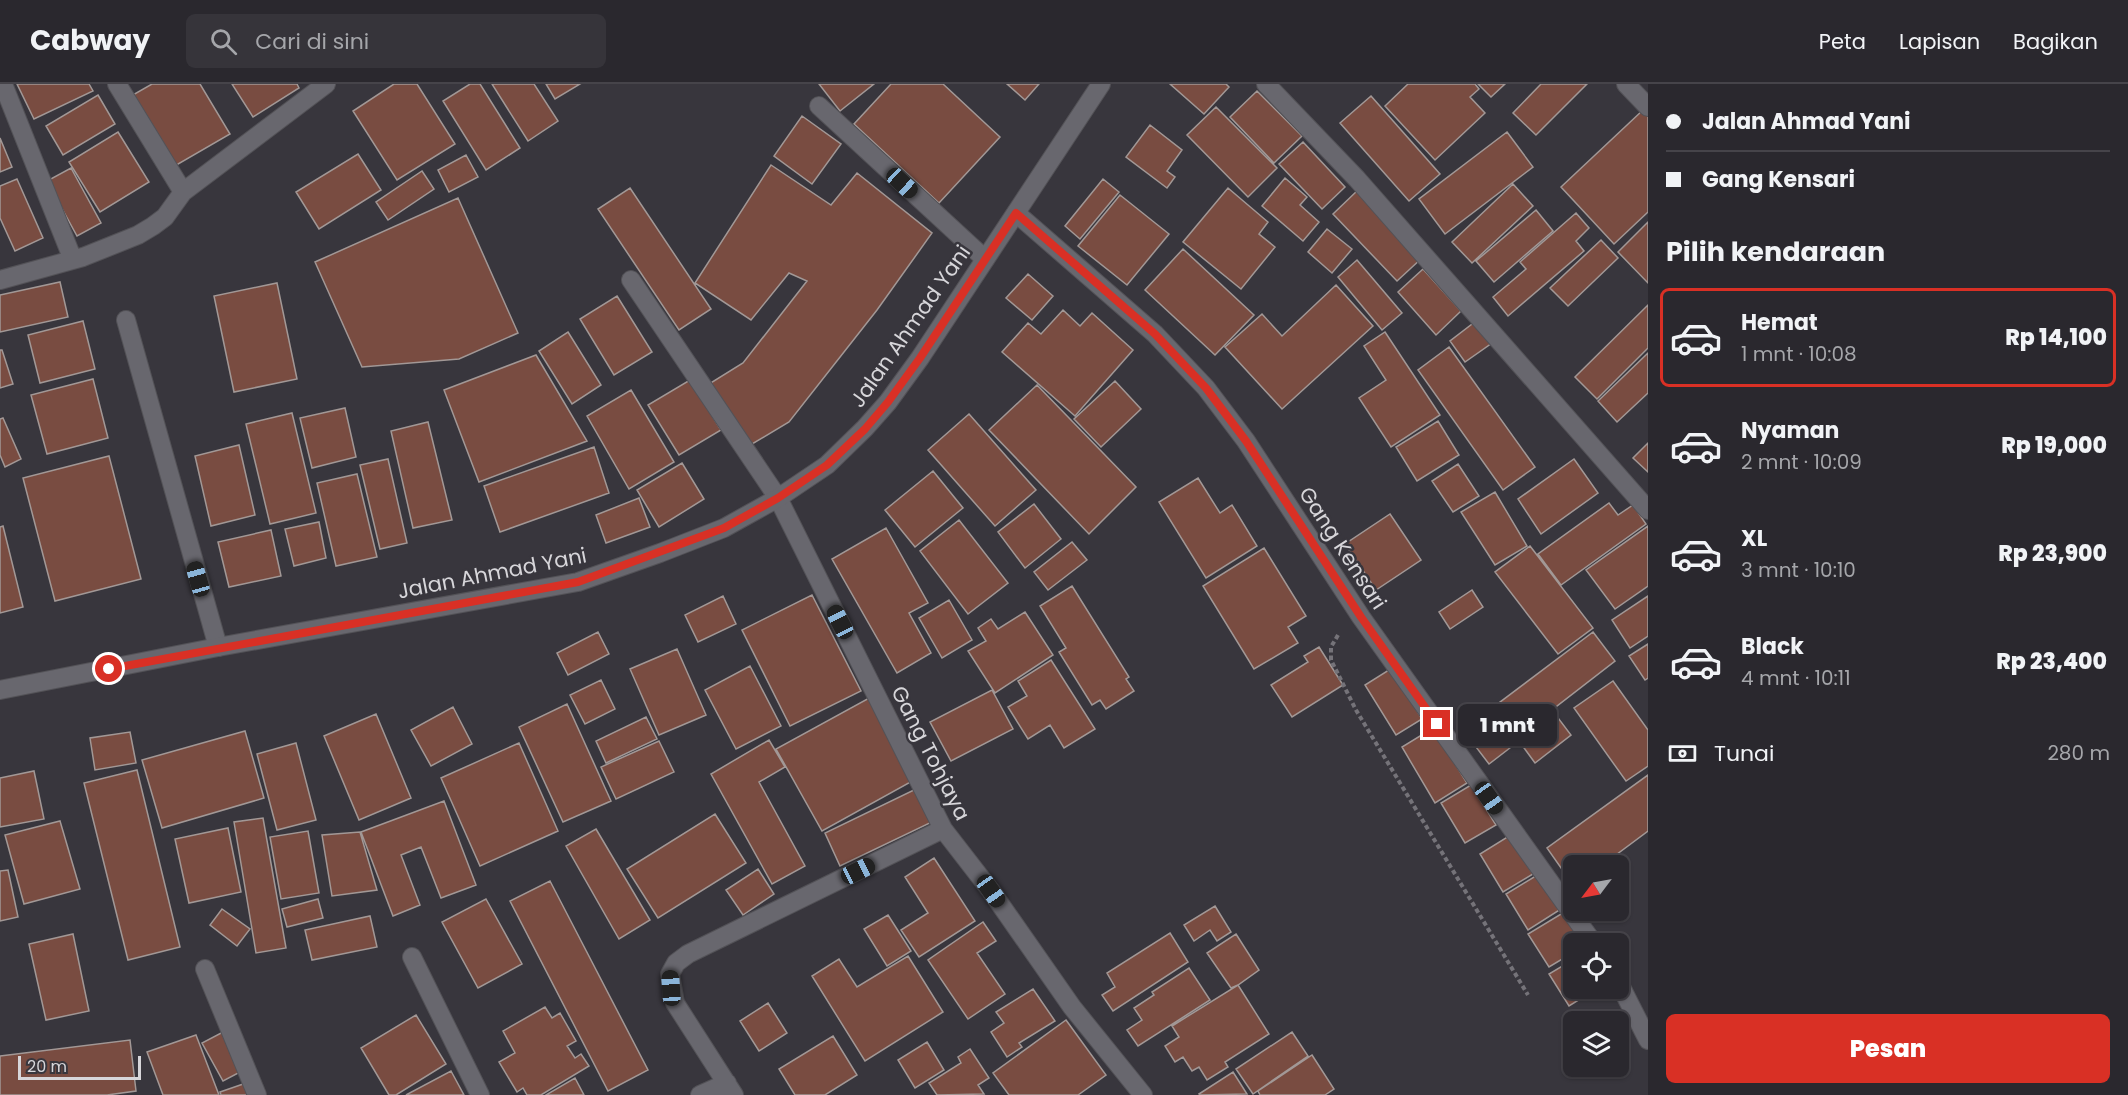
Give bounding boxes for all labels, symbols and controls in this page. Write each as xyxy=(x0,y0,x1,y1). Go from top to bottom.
search box xyxy=(186,14,606,68)
text: Cabway xyxy=(30,21,150,60)
icon: search xyxy=(207,25,240,58)
text: Cari di sini xyxy=(255,26,369,57)
text: Peta xyxy=(1819,27,1866,56)
text: Lapisan xyxy=(1899,27,1980,56)
text: Bagikan xyxy=(2013,27,2098,56)
text: Jalan Ahmad Yani xyxy=(1702,106,1910,137)
car xyxy=(883,164,921,202)
text: Gang Kensari xyxy=(1702,164,1855,195)
text: Pilih kendaraan xyxy=(1666,233,1885,270)
street label: Jalan Ahmad Yani xyxy=(843,239,977,413)
text: Hemat xyxy=(1741,307,1818,338)
icon: car xyxy=(1669,311,1723,365)
text: Rp 14,100 xyxy=(2005,322,2107,353)
text: 1 mnt · 10:08 xyxy=(1741,340,1857,368)
text: Nyaman xyxy=(1741,415,1839,446)
icon: car xyxy=(1669,419,1723,473)
text: Rp 19,000 xyxy=(2001,430,2107,461)
text: 2 mnt · 10:09 xyxy=(1741,448,1862,476)
street label: Gang Kensari xyxy=(1292,481,1394,615)
text: XL xyxy=(1741,523,1767,554)
icon: car xyxy=(1669,527,1723,581)
text: Rp 23,900 xyxy=(1998,538,2107,569)
street label: Jalan Ahmad Yani xyxy=(395,540,589,606)
text: 3 mnt · 10:10 xyxy=(1741,556,1856,584)
car xyxy=(184,559,212,599)
car xyxy=(824,602,856,642)
text: Black xyxy=(1741,631,1804,662)
icon: car xyxy=(1669,635,1723,689)
text: Rp 23,400 xyxy=(1996,646,2107,677)
route start xyxy=(95,655,122,682)
text: 4 mnt · 10:11 xyxy=(1741,664,1851,692)
street label: Gang Tohjaya xyxy=(885,681,977,825)
callout: 1 mnt xyxy=(1458,703,1557,745)
route end xyxy=(1423,710,1450,737)
text: 1 mnt xyxy=(1480,711,1535,739)
icon: cash xyxy=(1666,737,1699,770)
text: Tunai xyxy=(1714,738,1774,769)
text: 280 m xyxy=(2047,739,2110,767)
car xyxy=(1471,778,1507,818)
car xyxy=(838,855,878,887)
north arrow xyxy=(1563,855,1629,921)
map controls xyxy=(1563,855,1629,1077)
car xyxy=(973,871,1009,911)
button: locate xyxy=(1563,933,1629,999)
car xyxy=(661,969,681,1007)
button: layers xyxy=(1563,1011,1629,1077)
button: Pesan xyxy=(1666,1014,2110,1083)
scale bar xyxy=(18,1053,141,1080)
text: 20 m xyxy=(27,1055,67,1078)

